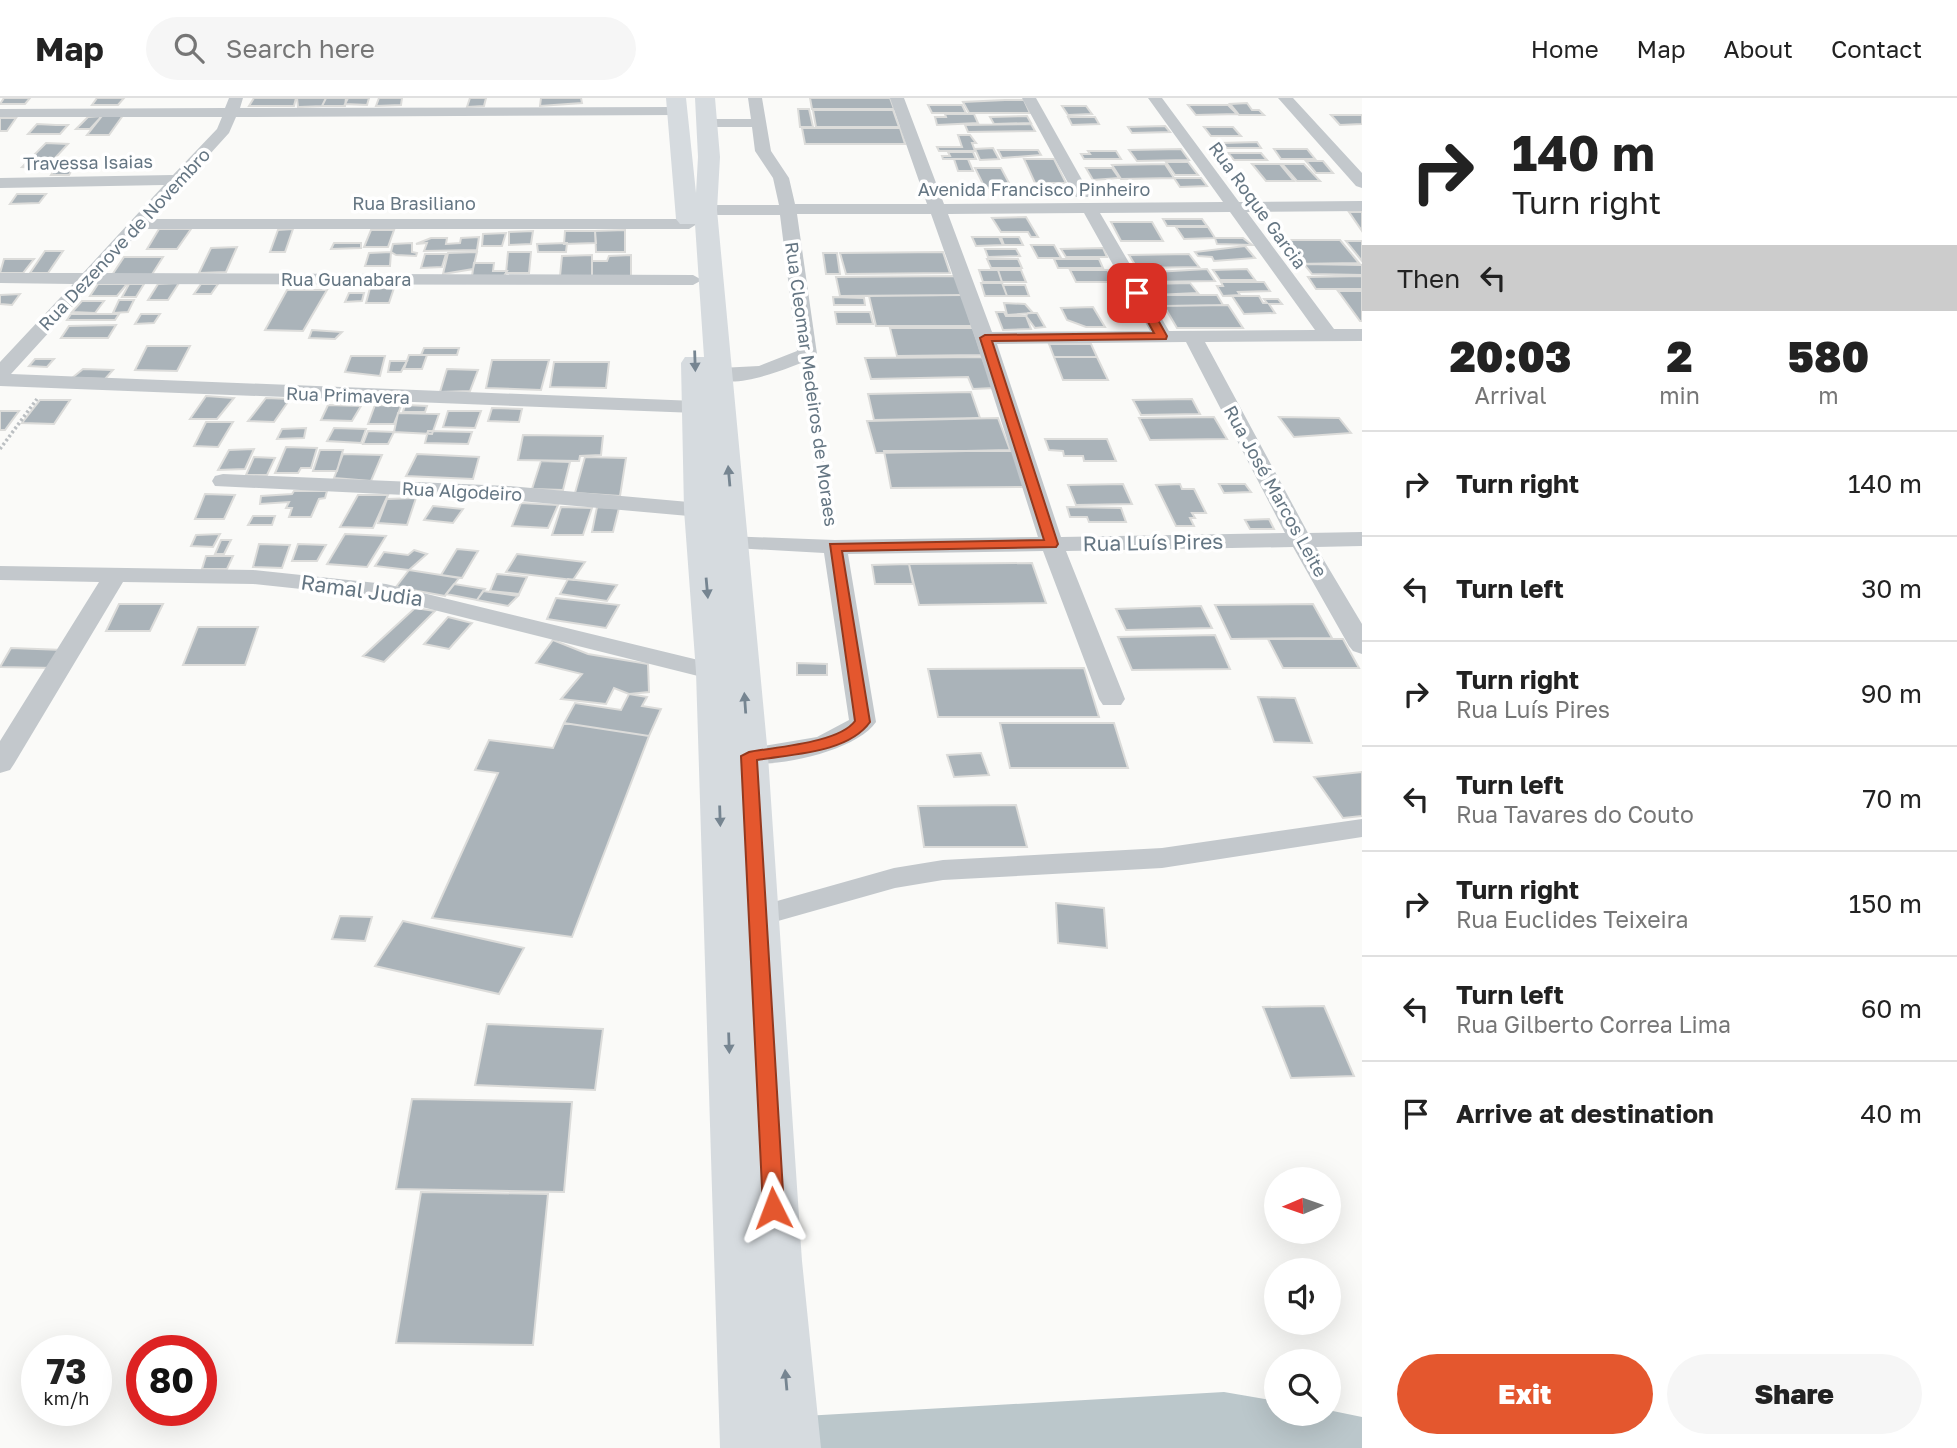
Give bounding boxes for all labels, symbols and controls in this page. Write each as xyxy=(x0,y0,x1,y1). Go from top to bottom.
search box xyxy=(146,17,636,80)
text: Map xyxy=(35,29,104,68)
icon: search xyxy=(170,29,208,67)
text: Search here xyxy=(226,33,375,64)
text: Home xyxy=(1531,34,1599,63)
text: Map xyxy=(1637,34,1686,63)
text: About xyxy=(1724,34,1793,63)
text: Contact xyxy=(1831,34,1922,63)
text: 140 m xyxy=(1512,123,1655,182)
icon: right xyxy=(1397,126,1488,217)
street label: Rua Roque Garcia xyxy=(1205,137,1311,273)
street label: Rua Dezenove de Novembro xyxy=(34,143,214,335)
street label: Travessa Isaias xyxy=(23,150,153,174)
street label: Avenida Francisco Pinheiro xyxy=(918,178,1150,200)
text: Turn right xyxy=(1512,183,1661,221)
street label: Rua Brasiliano xyxy=(352,192,476,214)
street label: Rua Cleomar Medeiros de Moraes xyxy=(781,240,843,528)
icon: left xyxy=(1474,259,1512,297)
pin xyxy=(1107,263,1167,323)
text: Then xyxy=(1397,263,1460,294)
street label: Rua Guanabara xyxy=(281,268,411,290)
icon: arrive xyxy=(1118,274,1156,312)
text: 20:03 xyxy=(1450,331,1572,381)
text: 2 xyxy=(1667,331,1693,381)
text: 580 xyxy=(1788,331,1869,381)
one-way arrow xyxy=(689,351,701,373)
text: Arrival xyxy=(1475,381,1547,409)
text: min xyxy=(1659,381,1700,409)
text: m xyxy=(1818,381,1839,409)
street label: Rua Primavera xyxy=(286,382,410,408)
street label: Rua José Marcos Leite xyxy=(1220,401,1332,581)
one-way arrow xyxy=(723,465,734,487)
icon: right xyxy=(1397,465,1435,503)
text: Turn right xyxy=(1456,468,1579,499)
text: 140 m xyxy=(1848,468,1922,499)
street label: Rua Algodeiro xyxy=(401,477,523,505)
street label: Rua Luís Pires xyxy=(1082,528,1224,556)
street label: Ramal Judia xyxy=(299,569,425,611)
icon: left xyxy=(1397,570,1435,608)
text: Turn left xyxy=(1456,573,1564,604)
text: 30 m xyxy=(1861,573,1922,604)
one-way arrow xyxy=(702,578,713,600)
text: Turn right xyxy=(1456,664,1579,695)
icon: right xyxy=(1397,675,1435,713)
text: 90 m xyxy=(1861,678,1922,709)
one-way arrow xyxy=(739,692,750,714)
text: Rua Luís Pires xyxy=(1456,695,1610,723)
text: Turn left xyxy=(1456,769,1564,800)
icon: left xyxy=(1397,780,1435,818)
text: 70 m xyxy=(1863,783,1922,814)
text: Rua Tavares do Couto xyxy=(1456,800,1694,828)
one-way arrow xyxy=(715,805,726,827)
text: Turn right xyxy=(1456,874,1579,905)
icon: right xyxy=(1397,885,1435,923)
text: 150 m xyxy=(1849,888,1922,919)
text: Rua Euclides Teixeira xyxy=(1456,905,1688,933)
text: Turn left xyxy=(1456,979,1564,1010)
icon: left xyxy=(1397,990,1435,1028)
text: 60 m xyxy=(1861,993,1922,1024)
text: Rua Gilberto Correa Lima xyxy=(1456,1010,1731,1038)
one-way arrow xyxy=(724,1032,735,1054)
icon: arrive xyxy=(1397,1095,1435,1133)
text: Arrive at destination xyxy=(1456,1098,1714,1129)
text: 40 m xyxy=(1861,1098,1922,1129)
north arrow xyxy=(1264,1167,1340,1244)
map controls xyxy=(1264,1167,1341,1426)
position arrow xyxy=(736,1171,810,1245)
button: sound xyxy=(1264,1258,1341,1335)
speed limit sign: 80 xyxy=(126,1335,217,1426)
button: search xyxy=(1264,1349,1341,1426)
text: 73 xyxy=(46,1350,87,1392)
button: Exit xyxy=(1397,1354,1653,1434)
button: Share xyxy=(1667,1354,1922,1434)
one-way arrow xyxy=(780,1369,791,1391)
text: km/h xyxy=(44,1387,89,1409)

